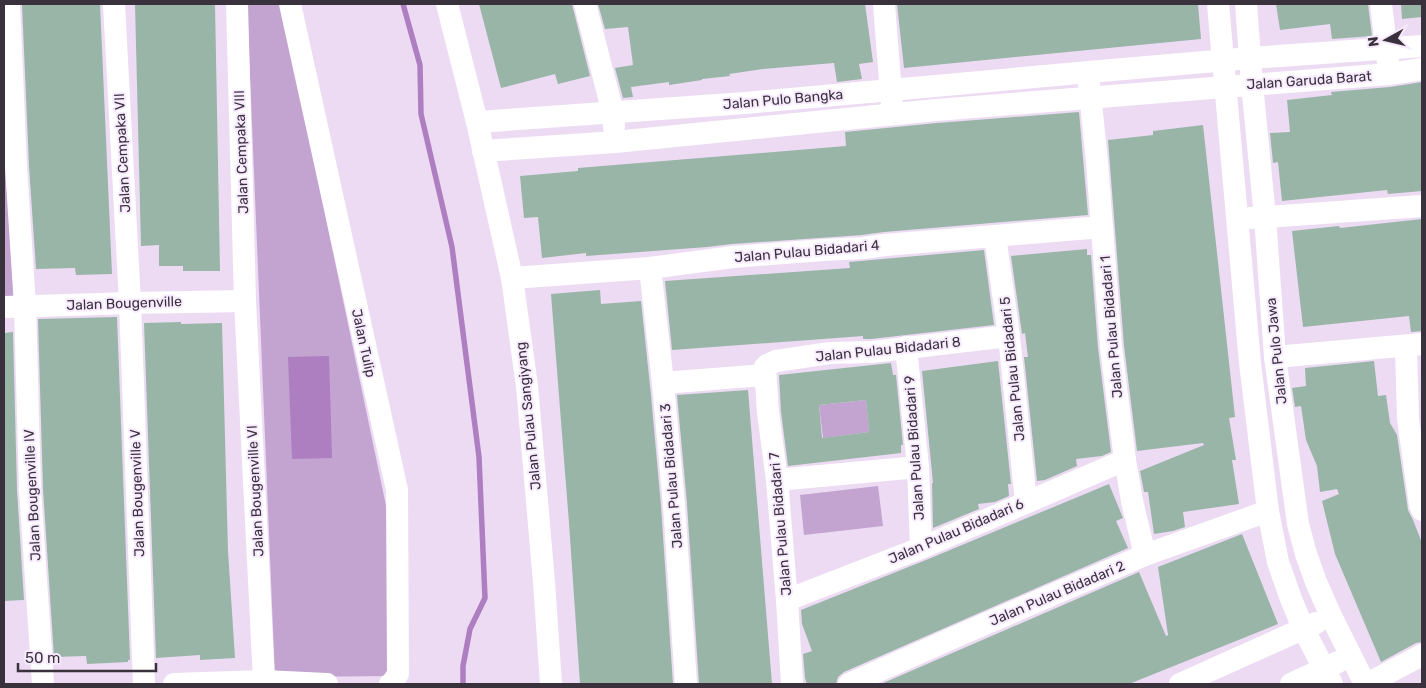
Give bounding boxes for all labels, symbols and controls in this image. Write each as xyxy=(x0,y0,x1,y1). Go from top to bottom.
north arrow xyxy=(1361,15,1411,65)
text: N xyxy=(1365,36,1383,48)
street label: Jalan Garuda Barat xyxy=(1246,68,1373,93)
street label: Jalan Pulo Bangka xyxy=(722,86,844,113)
street label: Jalan Cempaka VIII xyxy=(231,90,252,214)
street label: Jalan Cempaka VII xyxy=(111,93,134,213)
street label: Jalan Pulau Bidadari 4 xyxy=(734,237,881,266)
street label: Jalan Pulau Bidadari 1 xyxy=(1097,255,1126,399)
street label: Jalan Bougenville xyxy=(66,293,182,314)
street label: Jalan Pulau Bidadari 5 xyxy=(996,296,1029,442)
street label: Jalan Pulo Jawa xyxy=(1262,297,1291,405)
street label: Jalan Tulip xyxy=(348,307,379,379)
street label: Jalan Pulau Bidadari 8 xyxy=(815,333,962,366)
street label: Jalan Pulau Sangiyang xyxy=(512,341,545,491)
street label: Jalan Pulau Bidadari 9 xyxy=(901,375,928,521)
street label: Jalan Pulau Bidadari 3 xyxy=(657,403,686,549)
street label: Jalan Bougenville VI xyxy=(244,425,267,557)
street label: Jalan Bougenville IV xyxy=(21,429,44,561)
street label: Jalan Bougenville V xyxy=(127,429,148,557)
street label: Jalan Pulau Bidadari 7 xyxy=(766,451,795,597)
street label: Jalan Pulau Bidadari 6 xyxy=(886,495,1026,568)
street label: Jalan Pulau Bidadari 2 xyxy=(987,557,1127,630)
scale bar xyxy=(18,640,155,672)
text: 50 m xyxy=(25,649,60,667)

